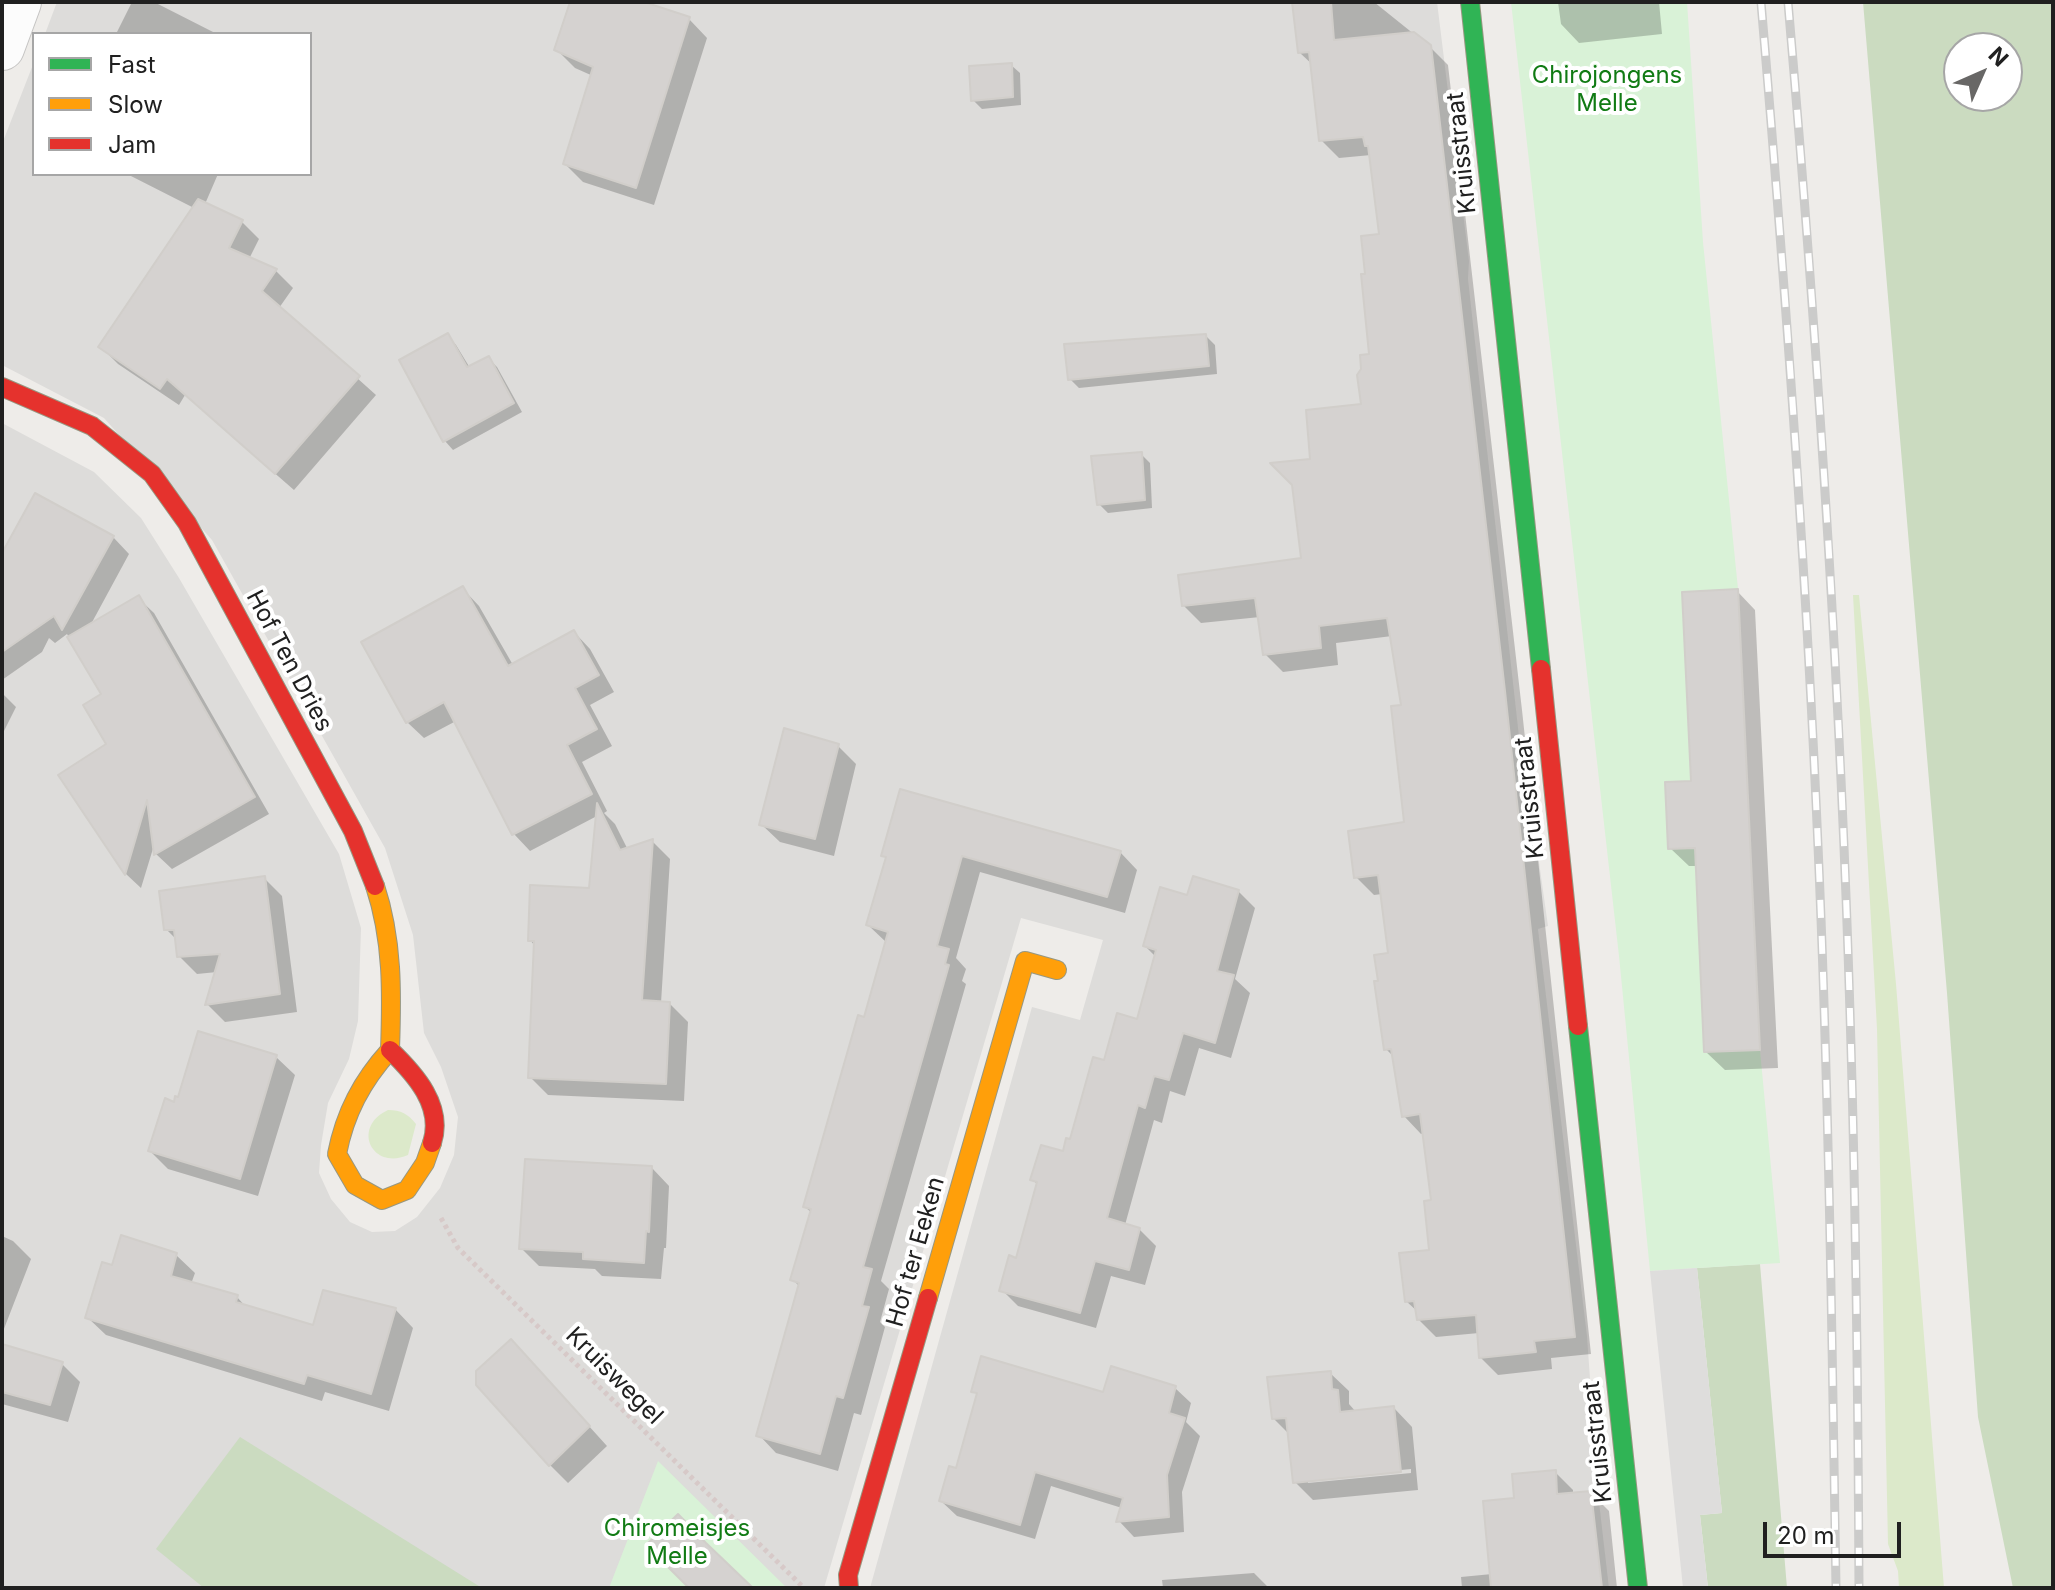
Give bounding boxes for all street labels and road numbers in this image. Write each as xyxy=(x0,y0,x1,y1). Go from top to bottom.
street label: Kruisstraat xyxy=(1441,91,1483,215)
street label: Hof Ten Dries xyxy=(240,586,338,736)
street label: Kruisstraat xyxy=(1509,736,1551,860)
street label: Hof ter Eeken xyxy=(881,1174,951,1330)
street label: Kruiswegel xyxy=(559,1321,669,1431)
street label: Kruisstraat xyxy=(1577,1380,1619,1504)

